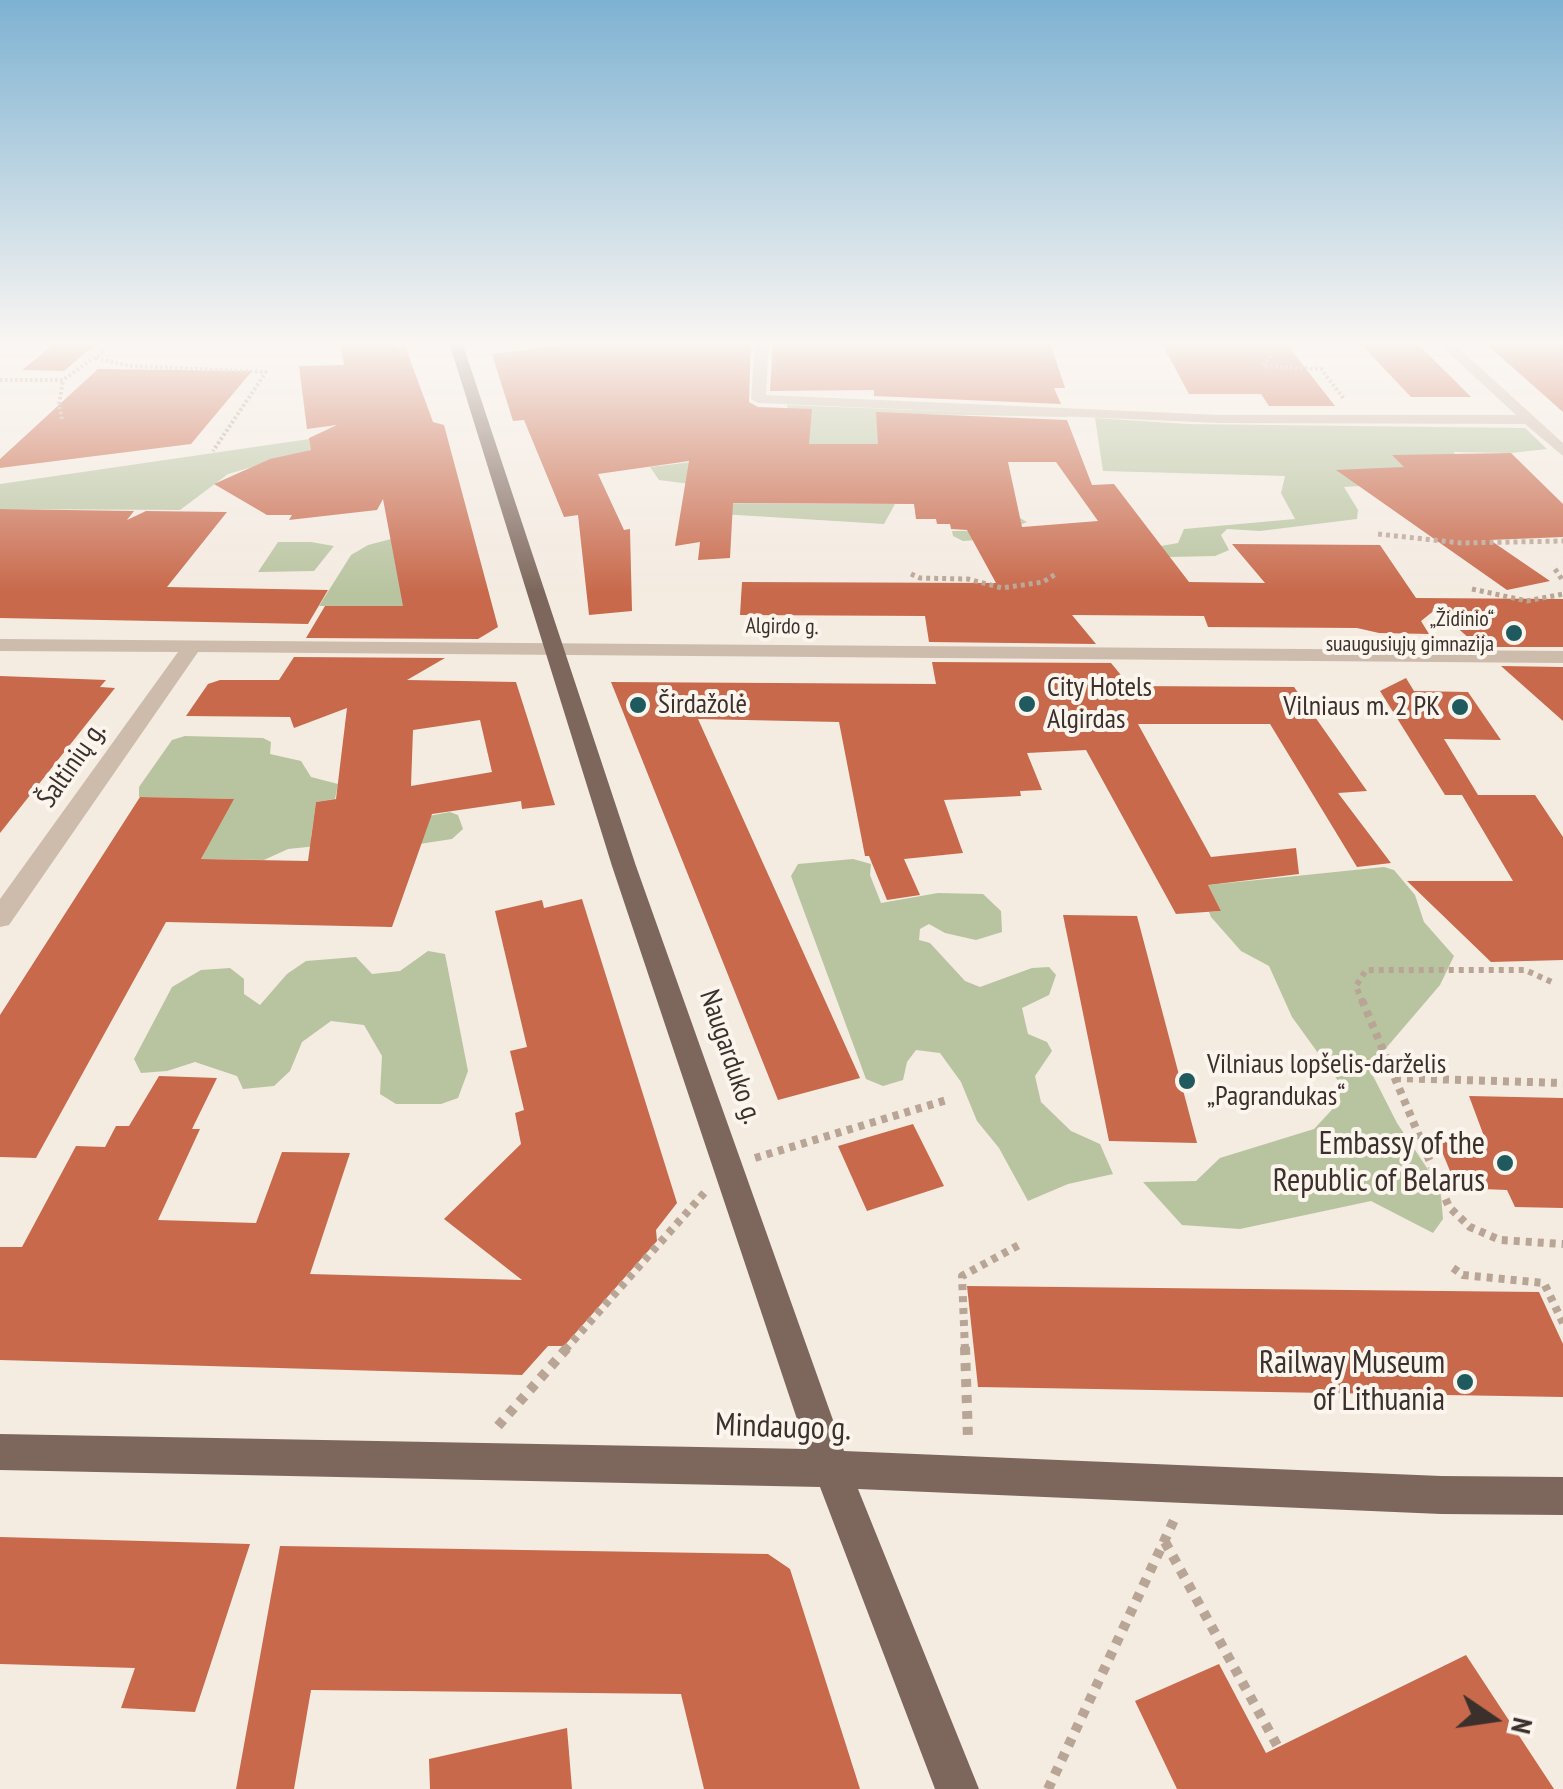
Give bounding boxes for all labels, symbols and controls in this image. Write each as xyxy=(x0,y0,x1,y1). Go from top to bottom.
place label: „Židinio“ suaugusiųjų gimnazija xyxy=(1326,607,1494,658)
street label: Algirdo g. xyxy=(745,613,819,641)
marker: „Židinio“ suaugusiųjų gimnazija xyxy=(1503,622,1525,644)
place label: City Hotels Algirdas xyxy=(1047,671,1152,737)
place label: Širdažolė xyxy=(658,688,747,722)
place label: Vilniaus m. 2 PK xyxy=(1283,690,1440,724)
marker: City Hotels Algirdas xyxy=(1016,693,1038,715)
marker: Širdažolė xyxy=(627,694,649,716)
marker: Vilniaus m. 2 PK xyxy=(1449,696,1471,718)
street label: Šaltinių g. xyxy=(30,716,114,814)
street label: Naugarduko g. xyxy=(691,986,769,1128)
place label: Vilniaus lopšelis-darželis „Pagrandukas“ xyxy=(1207,1048,1446,1114)
marker: Vilniaus lopšelis-darželis „Pagrandukas“ xyxy=(1176,1070,1198,1092)
place label: Embassy of the Republic of Belarus xyxy=(1273,1126,1485,1201)
marker: Embassy of the Republic of Belarus xyxy=(1494,1152,1516,1174)
place label: Railway Museum of Lithuania xyxy=(1259,1345,1445,1420)
marker: Railway Museum of Lithuania xyxy=(1454,1371,1476,1393)
street label: Mindaugo g. xyxy=(714,1406,852,1450)
north arrow xyxy=(1443,1669,1543,1769)
text: N xyxy=(1503,1714,1542,1737)

